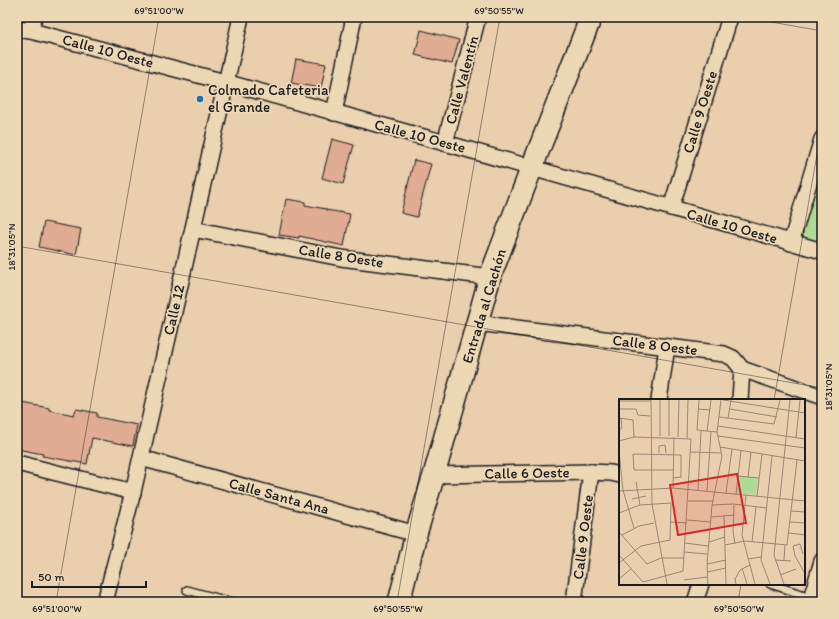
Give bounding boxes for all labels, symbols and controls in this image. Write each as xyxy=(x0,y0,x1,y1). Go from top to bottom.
text: 69°51'00"W xyxy=(134,4,184,17)
text: 69°50'55"W xyxy=(474,4,524,17)
street label: Calle 10 Oeste xyxy=(60,30,156,72)
street label: Calle Valentín xyxy=(442,33,483,126)
street label: Calle 9 Oeste xyxy=(679,69,721,155)
place label: Colmado Cafeteria el Grande xyxy=(208,81,329,116)
marker: Colmado Cafeteria el Grande xyxy=(195,94,205,104)
street label: Calle 10 Oeste xyxy=(372,115,468,157)
street label: Calle 10 Oeste xyxy=(685,204,779,248)
text: 18°31'05"N xyxy=(5,223,18,270)
street label: Calle 8 Oeste xyxy=(297,240,385,272)
street label: Entrada al Cachón xyxy=(458,247,510,365)
street label: Calle 12 xyxy=(159,283,189,337)
street label: Calle 8 Oeste xyxy=(611,331,699,359)
text: 18°31'05"N xyxy=(822,363,835,410)
inset map xyxy=(619,399,805,585)
street label: Calle 6 Oeste xyxy=(484,463,570,483)
street label: Calle Santa Ana xyxy=(227,474,332,518)
street label: Calle 9 Oeste xyxy=(569,494,597,580)
scale bar xyxy=(32,563,146,589)
text: 50 m xyxy=(38,570,64,584)
text: 69°51'00"W xyxy=(32,602,82,615)
text: 69°50'55"W xyxy=(373,602,423,615)
text: 69°50'50"W xyxy=(714,602,765,615)

